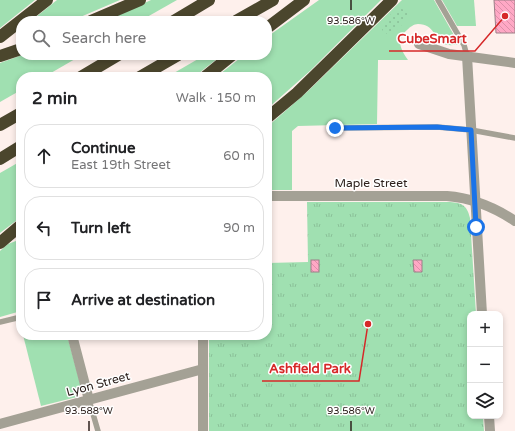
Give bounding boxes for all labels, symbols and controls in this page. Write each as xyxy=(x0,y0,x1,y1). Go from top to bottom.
text: 93.586°W xyxy=(327,15,375,27)
search box xyxy=(16,16,272,60)
callout: CubeSmart xyxy=(389,26,475,51)
icon: search xyxy=(30,27,52,49)
text: Search here xyxy=(62,29,146,47)
text: CubeSmart xyxy=(397,31,467,47)
text: 2 min xyxy=(32,88,77,109)
text: Walk · 150 m xyxy=(176,90,256,106)
route end xyxy=(326,119,344,137)
text: Continue xyxy=(71,139,135,157)
icon: ahead xyxy=(33,145,55,167)
text: 60 m xyxy=(223,148,255,164)
text: East 19th Street xyxy=(71,157,171,173)
street label: Maple Street xyxy=(334,176,408,190)
icon: left xyxy=(33,217,55,239)
route start xyxy=(467,218,485,236)
text: Turn left xyxy=(71,219,131,237)
text: 90 m xyxy=(223,220,255,236)
icon: arrive xyxy=(33,289,55,311)
text: Arrive at destination xyxy=(71,291,215,309)
map controls xyxy=(467,311,503,419)
button: + xyxy=(467,311,503,347)
button: − xyxy=(467,347,503,383)
callout: Ashfield Park xyxy=(262,356,359,381)
text: Ashfield Park xyxy=(269,361,351,377)
street label: Lyon Street xyxy=(65,369,132,399)
button: layers xyxy=(467,383,503,419)
text: 93.588°W xyxy=(65,405,113,417)
text: 93.586°W xyxy=(327,405,375,417)

